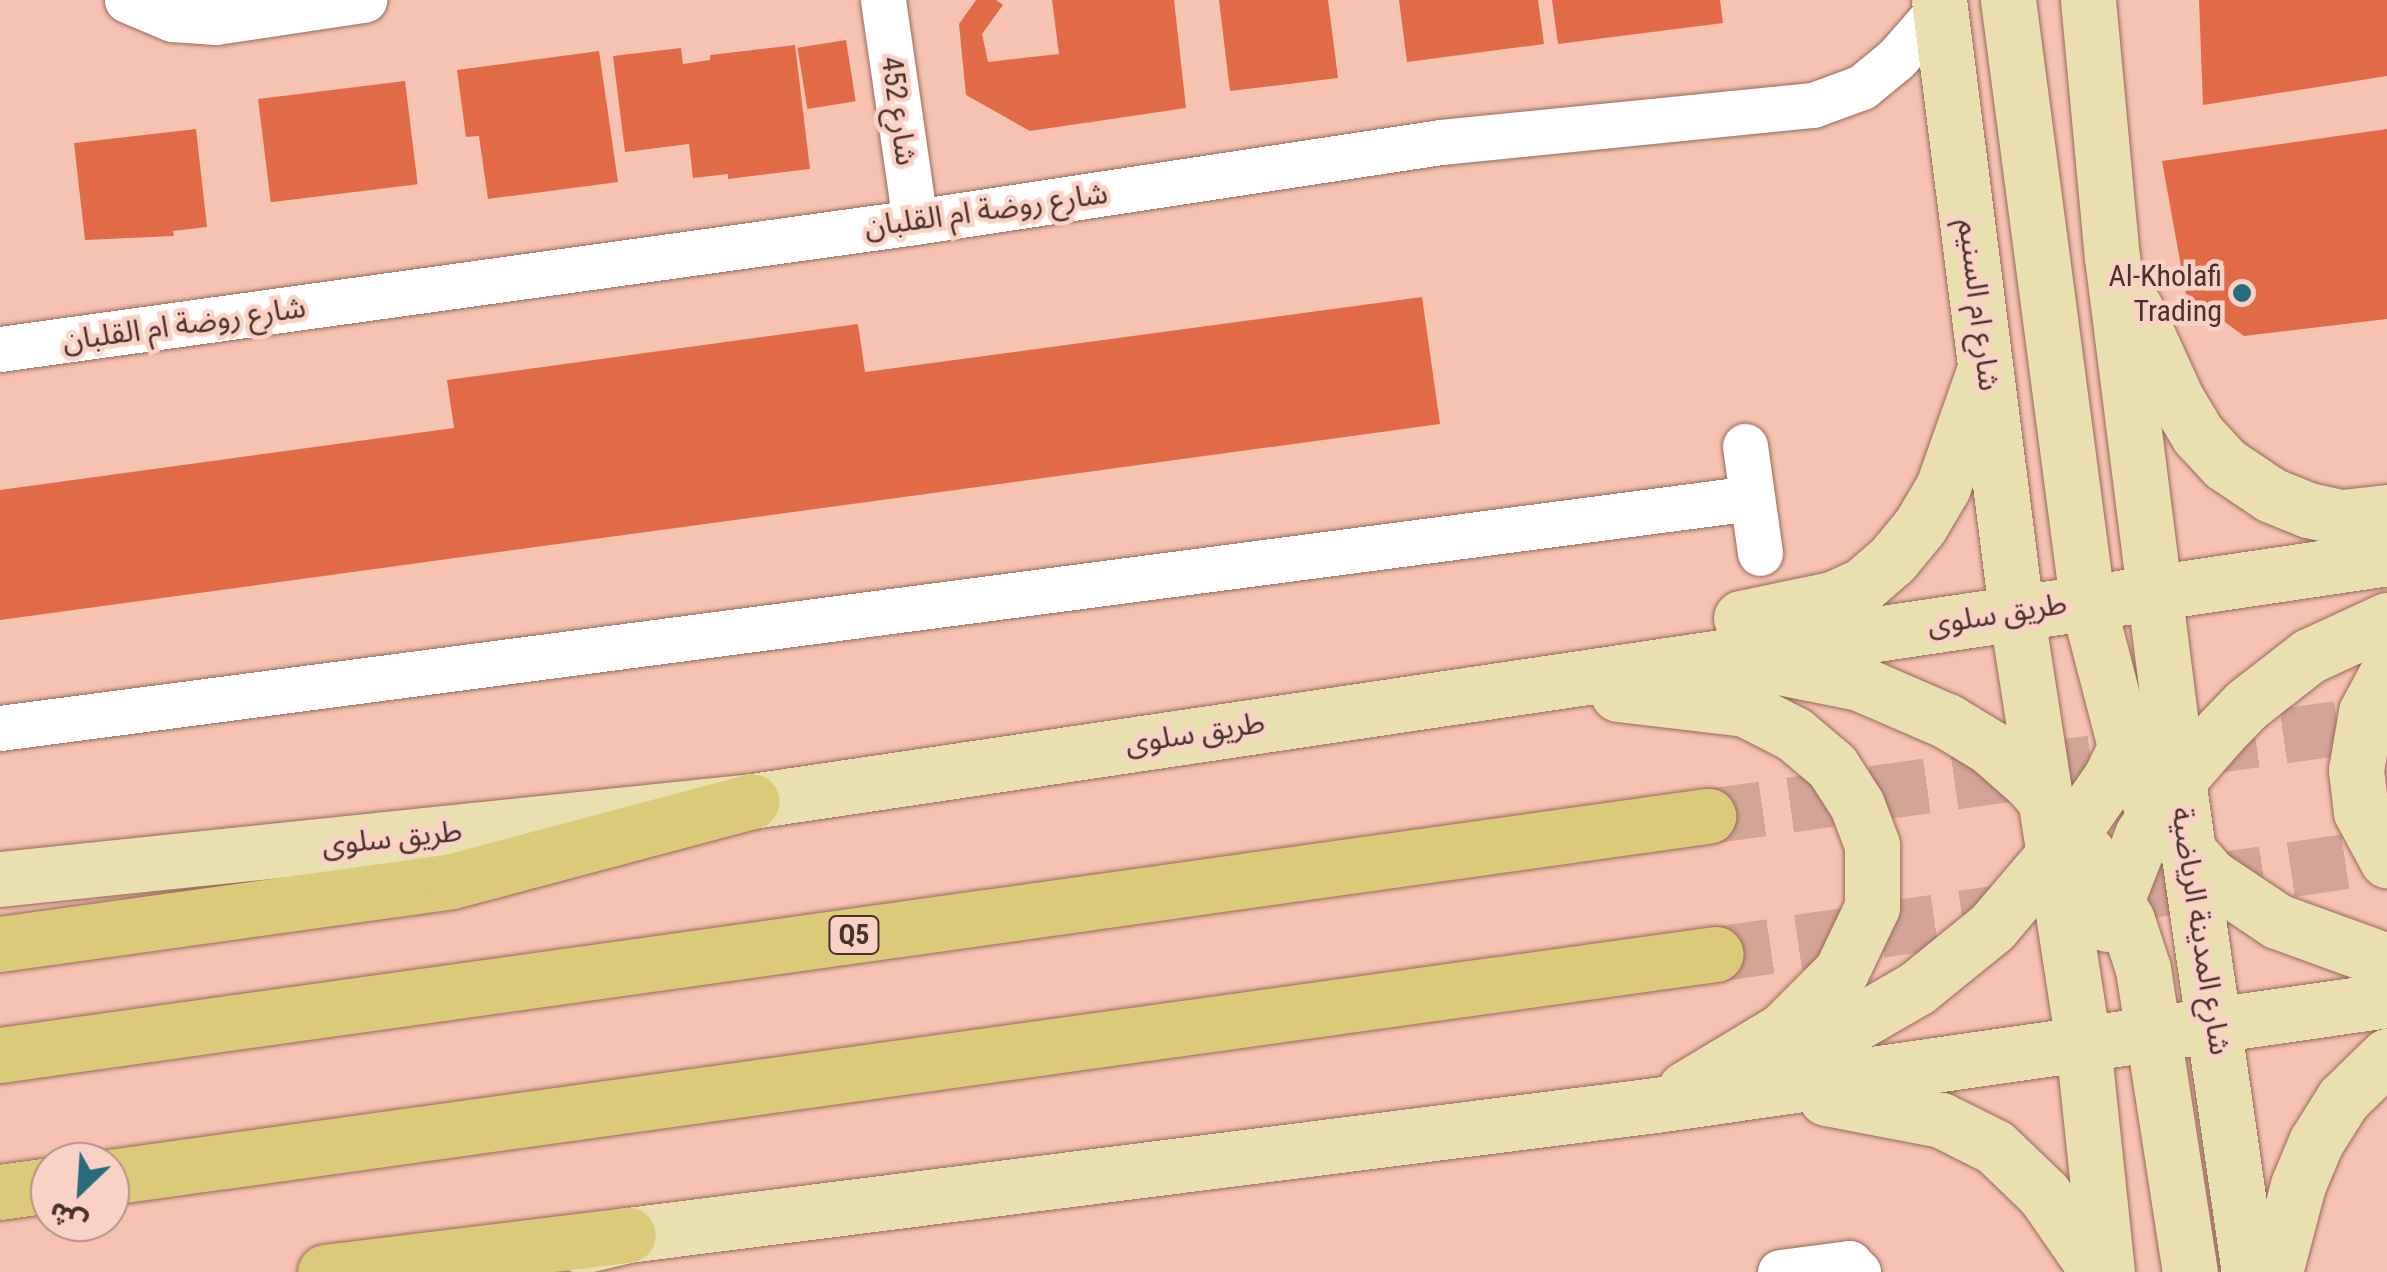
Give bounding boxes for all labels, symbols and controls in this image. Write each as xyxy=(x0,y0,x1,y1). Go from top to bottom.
street label: شارع 452 xyxy=(874,54,924,168)
street label: شارع روضة ام القلبان xyxy=(862,175,1110,245)
street label: شارع ام السنيم xyxy=(1951,217,2007,393)
place label: Al-Kholafi Trading xyxy=(2109,258,2222,328)
marker: Al-Kholafi Trading xyxy=(2231,282,2253,304)
street label: شارع روضة ام القلبان xyxy=(60,289,308,359)
street label: طريق سلوى xyxy=(1925,585,2069,643)
street label: طريق سلوى xyxy=(1123,704,1267,762)
street label: شارع المدينة الرياضية xyxy=(2164,804,2238,1058)
street label: طريق سلوى xyxy=(320,813,464,863)
road number: Q5 xyxy=(826,912,882,958)
north arrow xyxy=(30,1142,130,1242)
text: ش xyxy=(44,1195,92,1241)

